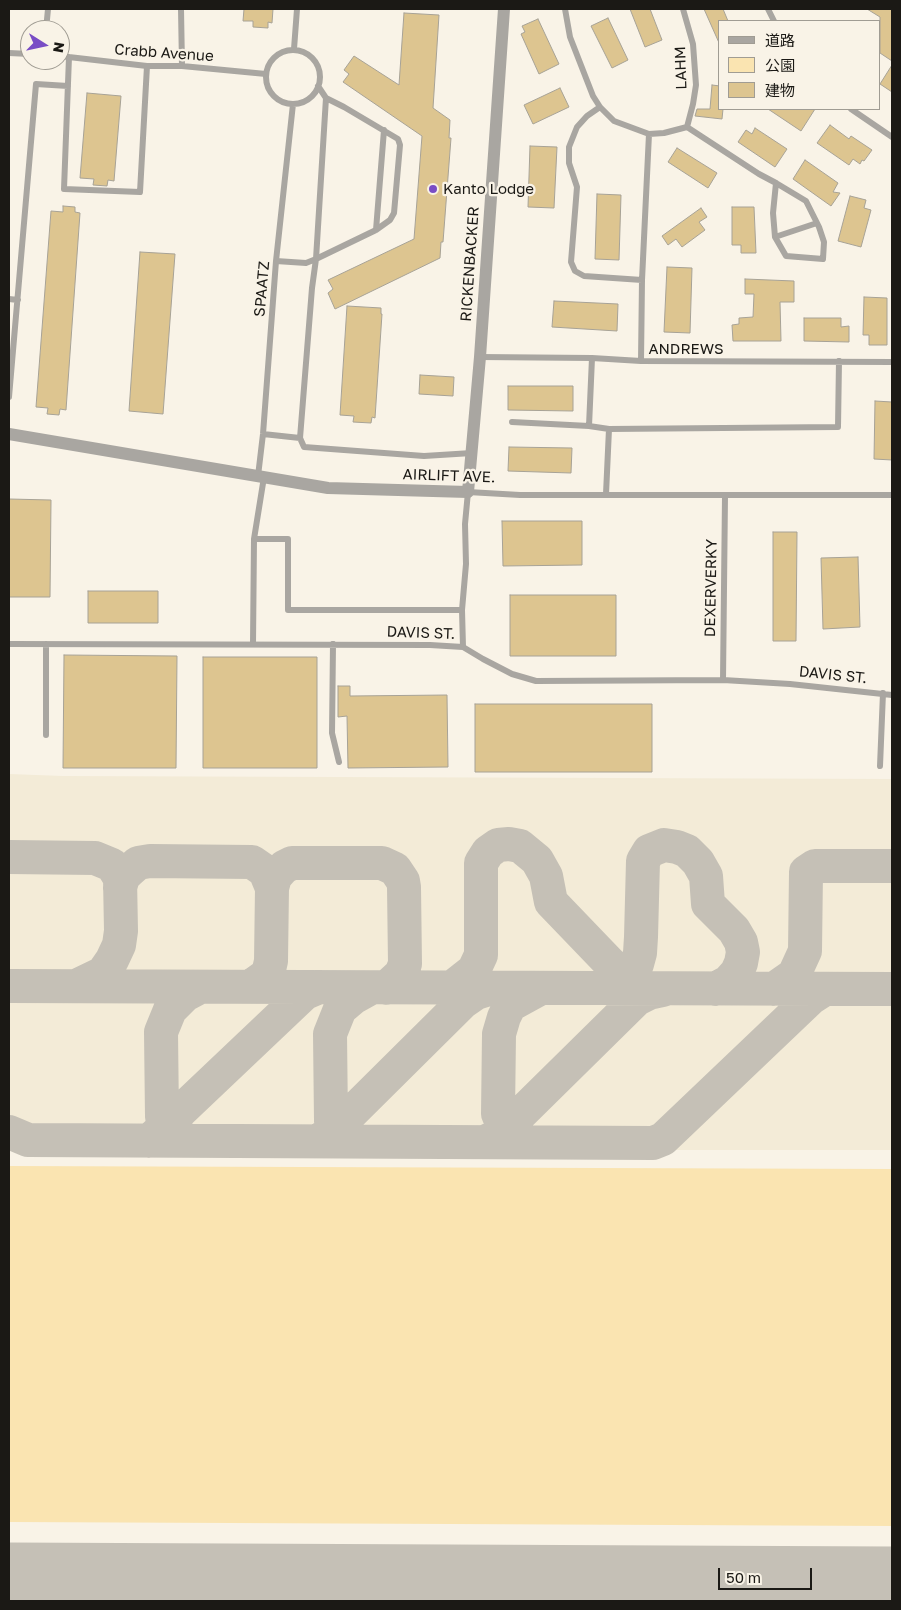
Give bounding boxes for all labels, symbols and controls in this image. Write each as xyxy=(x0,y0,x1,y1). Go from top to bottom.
north arrow xyxy=(20,20,70,70)
legend xyxy=(718,20,881,110)
text: 道路 xyxy=(765,31,795,49)
text: N xyxy=(50,41,69,54)
street label: Crabb Avenue xyxy=(114,41,214,65)
street label: LAHM xyxy=(671,46,691,90)
text: 公園 xyxy=(765,56,795,74)
text: 建物 xyxy=(765,81,795,99)
place label: Kanto Lodge xyxy=(443,180,534,198)
marker: Kanto Lodge xyxy=(427,183,439,195)
street label: RICKENBACKER xyxy=(457,206,483,322)
street label: SPAATZ xyxy=(251,260,273,318)
street label: ANDREWS xyxy=(648,340,724,358)
street label: AIRLIFT AVE. xyxy=(402,465,496,487)
street label: DEXERVERKY xyxy=(701,539,721,637)
street label: DAVIS ST. xyxy=(386,623,456,643)
street label: DAVIS ST. xyxy=(798,662,868,688)
scale bar xyxy=(721,1558,815,1590)
text: 50 m xyxy=(726,1568,761,1586)

